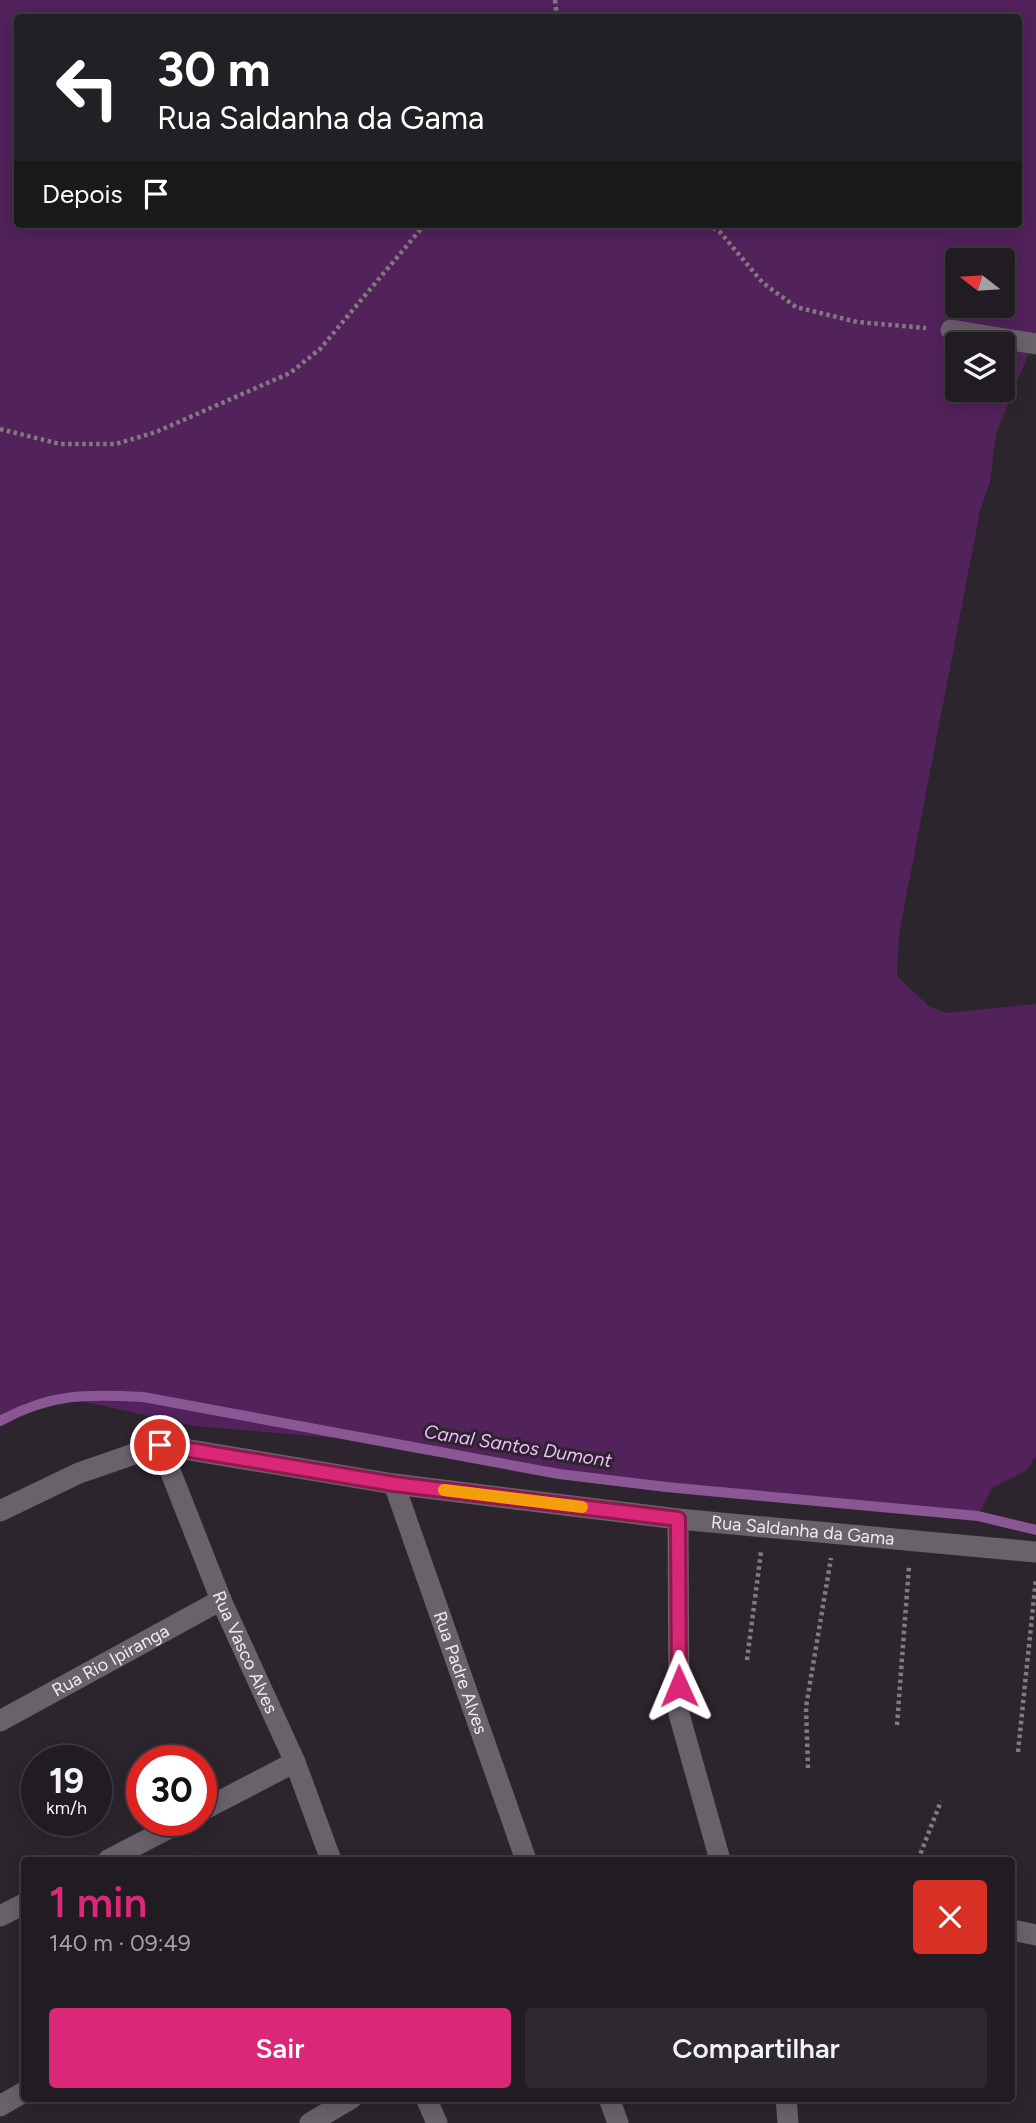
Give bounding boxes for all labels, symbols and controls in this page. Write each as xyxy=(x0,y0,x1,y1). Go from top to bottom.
text: 30 m xyxy=(157,39,270,98)
icon: left xyxy=(42,42,133,133)
text: Rua Saldanha da Gama xyxy=(157,99,484,137)
icon: arrive xyxy=(137,175,175,213)
text: Depois xyxy=(42,178,123,210)
north arrow xyxy=(945,248,1015,318)
map controls xyxy=(945,248,1015,402)
button: layers xyxy=(945,332,1015,402)
pin xyxy=(130,1415,190,1475)
water label: Canal Santos Dumont xyxy=(422,1420,614,1472)
icon: arrive xyxy=(141,1426,179,1464)
street label: Rua Saldanha da Gama xyxy=(710,1511,895,1550)
street label: Rua Vasco Alves xyxy=(208,1588,282,1717)
street label: Rua Padre Alves xyxy=(429,1608,492,1737)
street label: Rua Rio Ipiranga xyxy=(48,1620,173,1701)
position arrow xyxy=(642,1649,716,1723)
speed limit sign: 30 xyxy=(126,1745,217,1836)
text: 19 xyxy=(49,1760,84,1802)
text: km/h xyxy=(46,1797,87,1819)
text: 1 min xyxy=(49,1877,147,1928)
button: close xyxy=(913,1880,987,1954)
text: 140 m · 09:49 xyxy=(49,1929,191,1957)
button: Sair xyxy=(49,2008,511,2088)
button: Compartilhar xyxy=(525,2008,987,2088)

